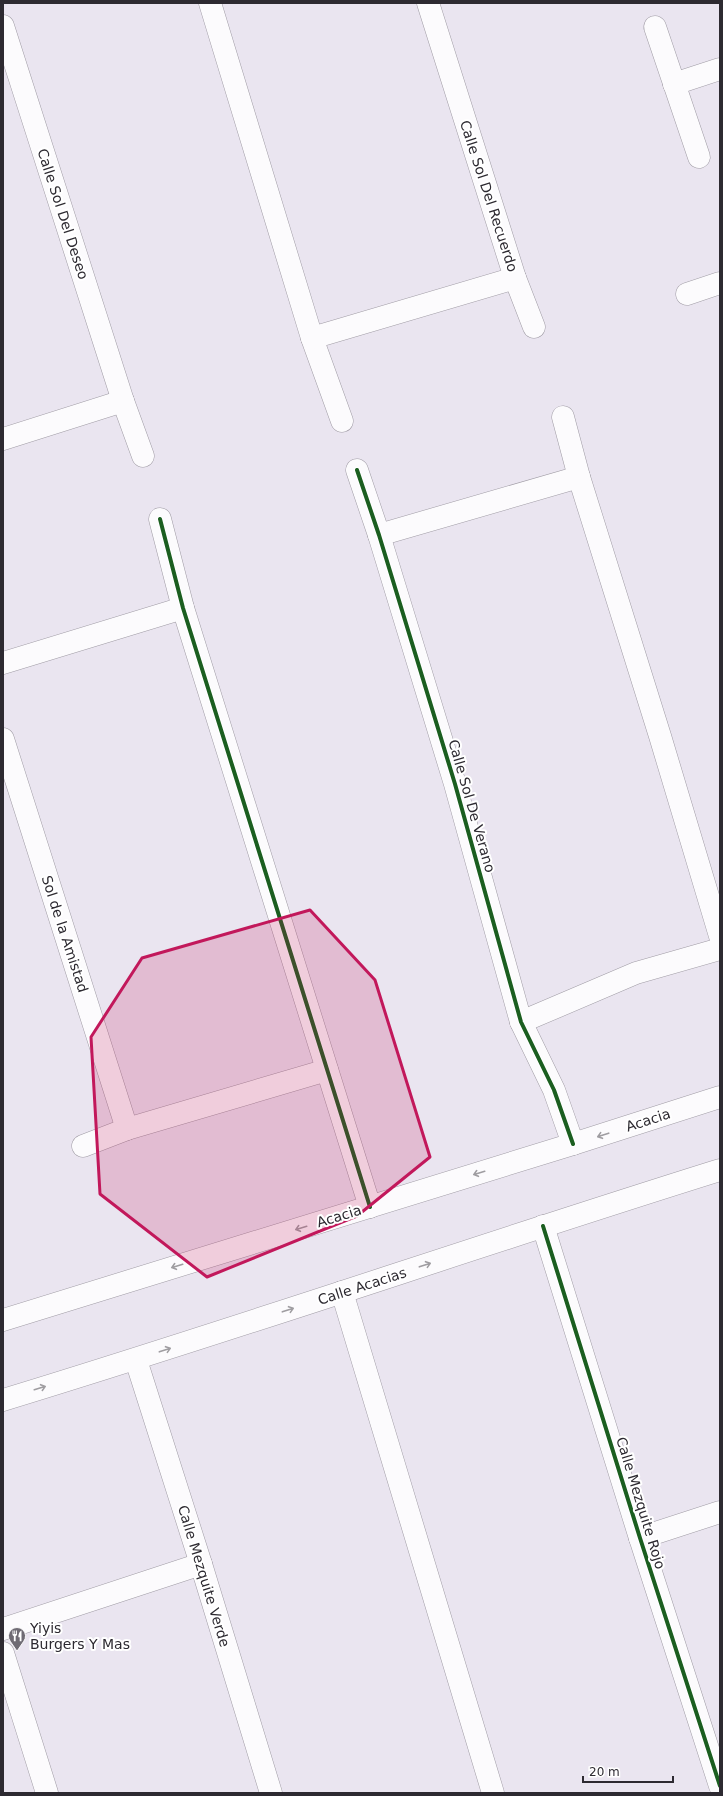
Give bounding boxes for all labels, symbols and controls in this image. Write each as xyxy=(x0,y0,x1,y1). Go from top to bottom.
street label: Calle Sol Del Recuerdo xyxy=(457,118,521,274)
street label: Calle Sol Del Deseo xyxy=(34,147,92,281)
street label: Calle Sol De Verano xyxy=(445,738,499,874)
street label: Sol de la Amistad xyxy=(39,874,91,994)
street label: Acacia xyxy=(624,1105,672,1135)
one-way arrow xyxy=(597,1131,609,1139)
one-way arrow xyxy=(473,1170,486,1177)
street label: Acacia xyxy=(315,1202,363,1230)
one-way arrow xyxy=(295,1225,308,1232)
one-way arrow xyxy=(418,1261,431,1268)
one-way arrow xyxy=(171,1263,184,1270)
street label: Calle Acacias xyxy=(316,1264,408,1308)
one-way arrow xyxy=(282,1306,295,1313)
one-way arrow xyxy=(158,1346,171,1353)
one-way arrow xyxy=(34,1384,47,1391)
street label: Calle Mezquite Rojo xyxy=(613,1435,669,1571)
street label: Calle Mezquite Verde xyxy=(175,1503,233,1649)
place label: Yiyis Burgers Y Mas xyxy=(29,1620,130,1652)
restaurant icon: Yiyis Burgers Y Mas xyxy=(7,1626,27,1651)
scale bar xyxy=(583,1758,673,1784)
text: 20 m xyxy=(589,1765,620,1779)

